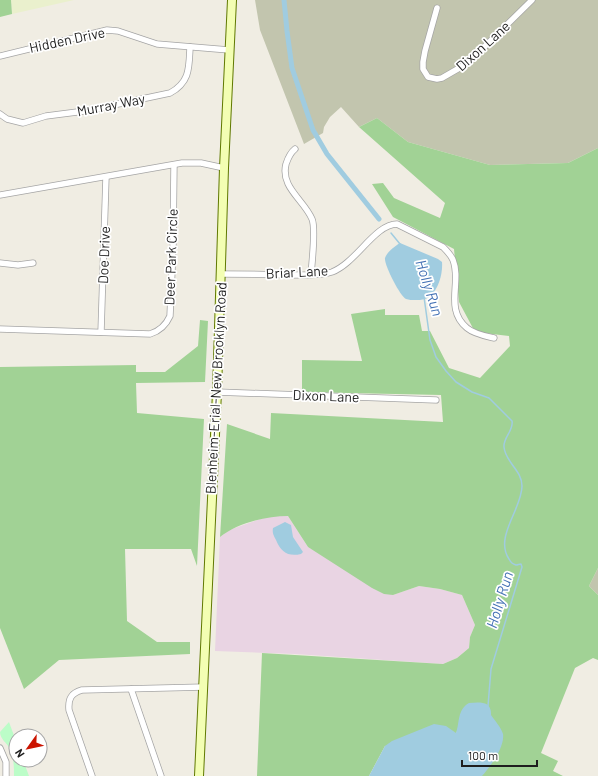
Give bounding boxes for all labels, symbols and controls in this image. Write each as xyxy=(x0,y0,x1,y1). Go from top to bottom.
street label: Dixon Lane xyxy=(452,17,513,74)
street label: Hidden Drive xyxy=(27,23,106,56)
street label: Murray Way xyxy=(75,89,147,119)
street label: Deer Park Circle xyxy=(160,208,181,306)
street label: Doe Drive xyxy=(94,226,113,284)
water label: Holly Run xyxy=(412,257,448,318)
street label: Briar Lane xyxy=(265,261,329,282)
street label: Blenheim-Erial-New Brooklyn Road xyxy=(201,282,230,494)
street label: Dixon Lane xyxy=(292,386,360,405)
water label: Holly Run xyxy=(482,569,516,630)
north arrow xyxy=(8,728,48,768)
scale bar xyxy=(462,742,537,768)
text: N xyxy=(12,747,27,760)
text: 100 m xyxy=(468,748,498,762)

